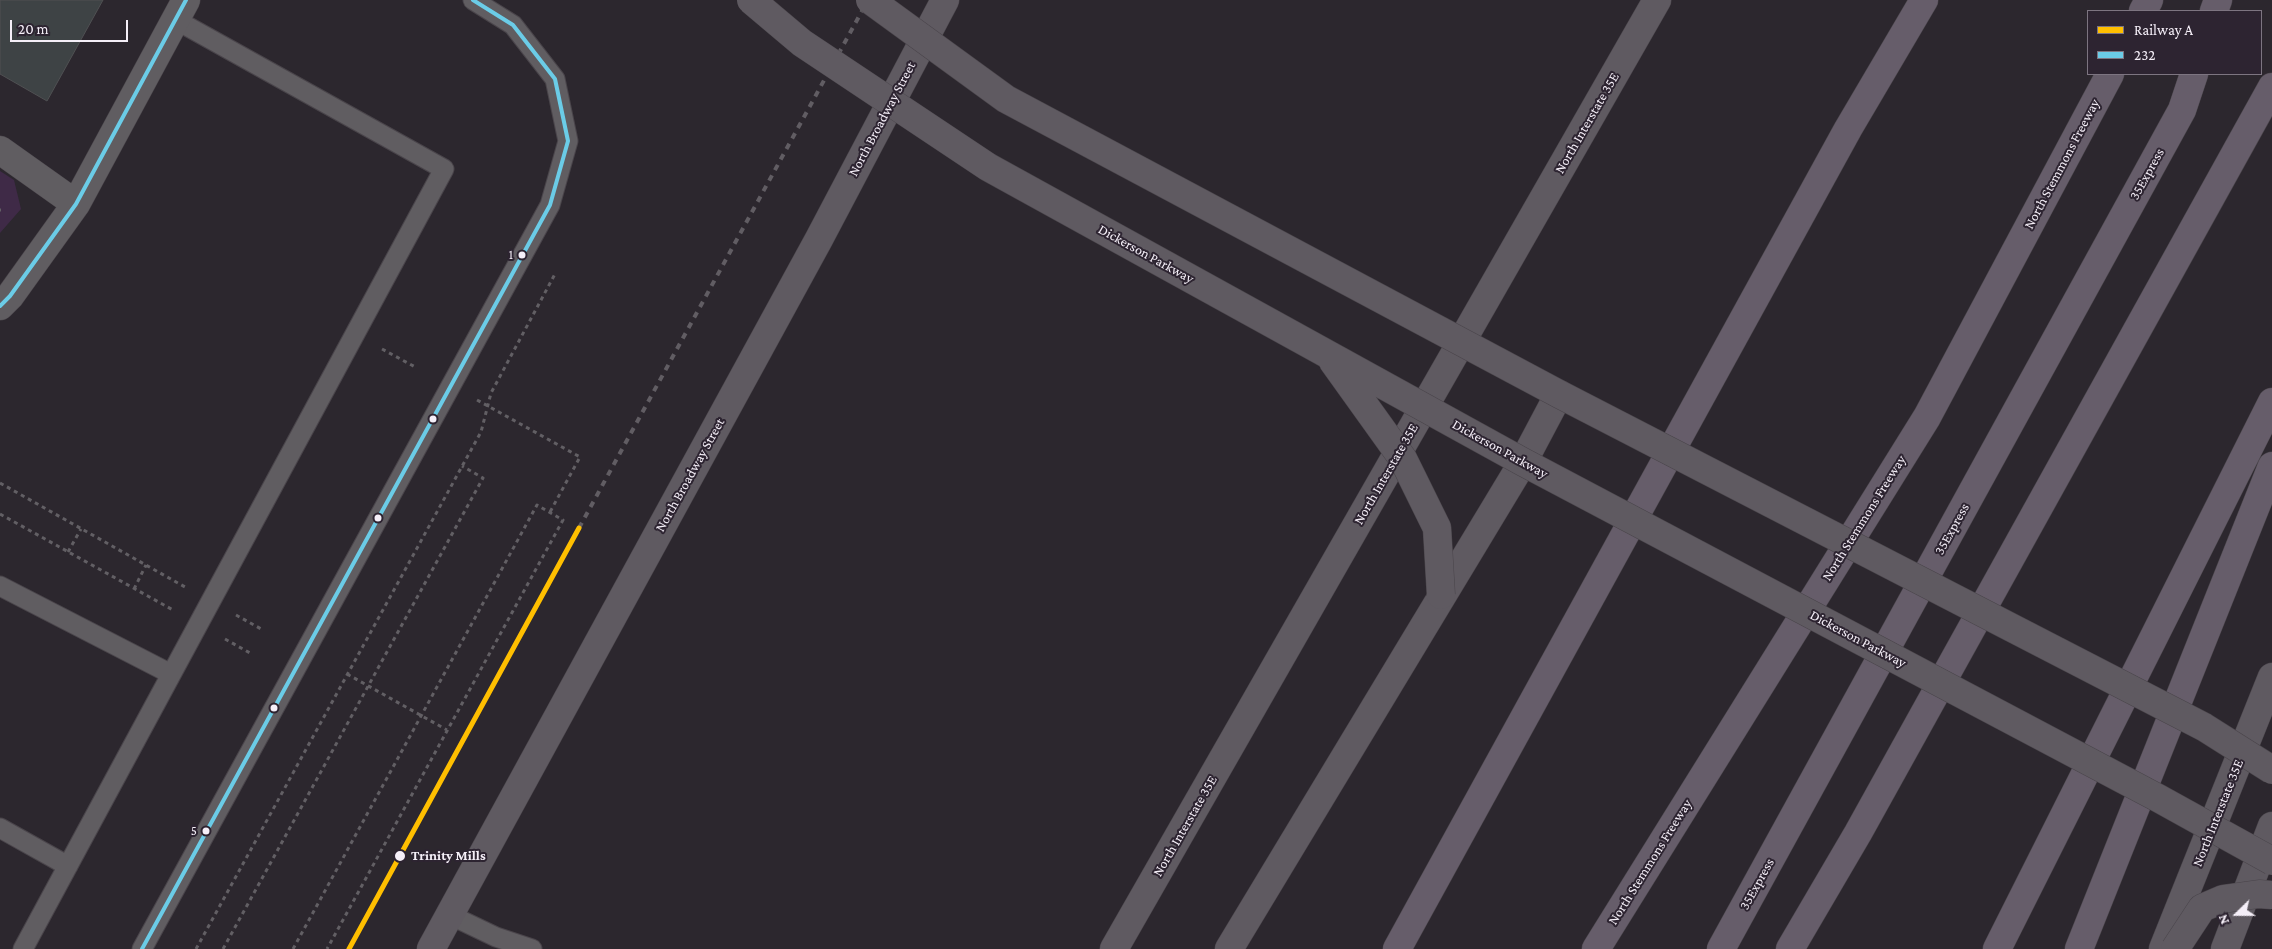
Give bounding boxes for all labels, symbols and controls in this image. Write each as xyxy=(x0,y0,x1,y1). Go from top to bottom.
scale bar xyxy=(12,10,130,42)
legend xyxy=(2087,10,2262,75)
text: 20 m xyxy=(18,21,49,37)
text: Railway A xyxy=(2134,22,2193,38)
text: 232 xyxy=(2134,47,2155,63)
street label: North Broadway Street xyxy=(845,59,919,179)
street label: North Interstate 35E xyxy=(1551,69,1623,177)
street label: North Stemmons Freeway xyxy=(2021,96,2103,232)
street label: 35Express xyxy=(2126,145,2168,203)
street label: Dickerson Parkway xyxy=(1095,221,1197,287)
place label: 1 xyxy=(509,247,513,263)
marker: 1 xyxy=(517,250,527,260)
unlabelled marker xyxy=(428,414,438,424)
street label: North Broadway Street xyxy=(652,415,728,535)
street label: Dickerson Parkway xyxy=(1449,416,1551,482)
street label: North Interstate 35E xyxy=(1350,420,1422,528)
street label: North Stemmons Freeway xyxy=(1818,452,1910,584)
street label: 35Express xyxy=(1931,500,1973,558)
unlabelled marker xyxy=(373,513,383,523)
street label: Dickerson Parkway xyxy=(1807,607,1909,671)
unlabelled marker xyxy=(269,703,279,713)
street label: North Interstate 35E xyxy=(2189,757,2247,869)
street label: North Interstate 35E xyxy=(1149,772,1221,880)
street label: North Stemmons Freeway xyxy=(1604,796,1696,928)
place label: 5 xyxy=(191,823,197,839)
marker: 5 xyxy=(201,826,211,836)
place label: Trinity Mills xyxy=(411,848,486,864)
marker: Trinity Mills xyxy=(393,849,407,863)
street label: 35Express xyxy=(1736,855,1778,913)
north arrow xyxy=(2212,889,2262,939)
text: N xyxy=(2214,912,2232,927)

